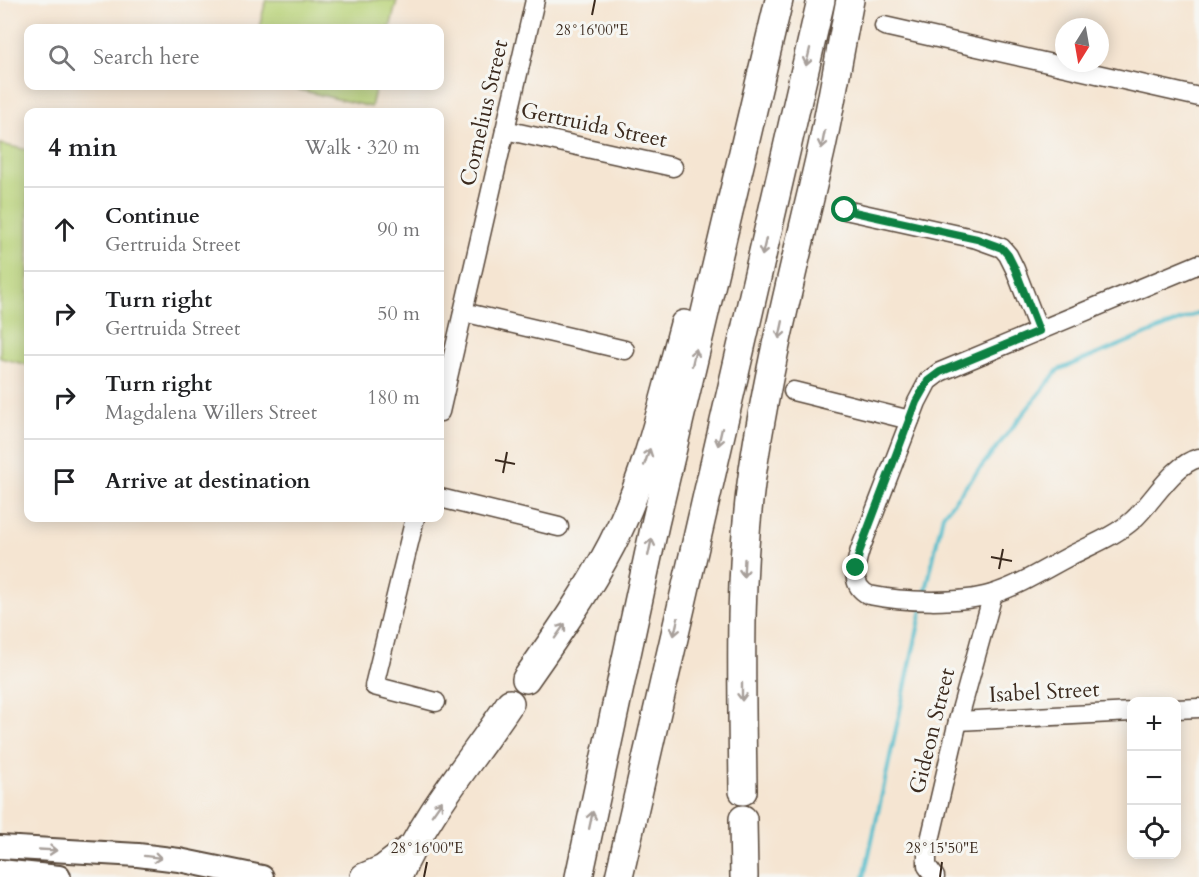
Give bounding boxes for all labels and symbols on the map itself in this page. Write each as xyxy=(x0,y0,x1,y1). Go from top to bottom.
north arrow xyxy=(1055,18,1109,72)
text: 28°16'00"E xyxy=(556,20,628,40)
street label: Cornelius Street xyxy=(453,37,515,189)
one-way arrow xyxy=(801,47,813,66)
street label: Gertruida Street xyxy=(518,95,670,155)
one-way arrow xyxy=(817,130,828,149)
route start xyxy=(831,196,857,222)
one-way arrow xyxy=(757,237,769,256)
one-way arrow xyxy=(775,320,786,340)
one-way arrow xyxy=(689,348,701,367)
one-way arrow xyxy=(714,427,725,446)
one-way arrow xyxy=(642,448,653,467)
one-way arrow xyxy=(645,538,656,557)
route end xyxy=(842,554,868,580)
one-way arrow xyxy=(738,558,749,578)
one-way arrow xyxy=(670,617,681,636)
one-way arrow xyxy=(554,623,566,640)
street label: Gideon Street xyxy=(902,665,962,797)
street label: Isabel Street xyxy=(988,674,1100,710)
one-way arrow xyxy=(736,681,748,701)
one-way arrow xyxy=(431,801,444,817)
one-way arrow xyxy=(586,811,597,830)
text: 28°16'00"E xyxy=(391,838,463,858)
text: 28°15'50"E xyxy=(906,838,978,858)
one-way arrow xyxy=(37,844,57,855)
one-way arrow xyxy=(143,852,163,863)

